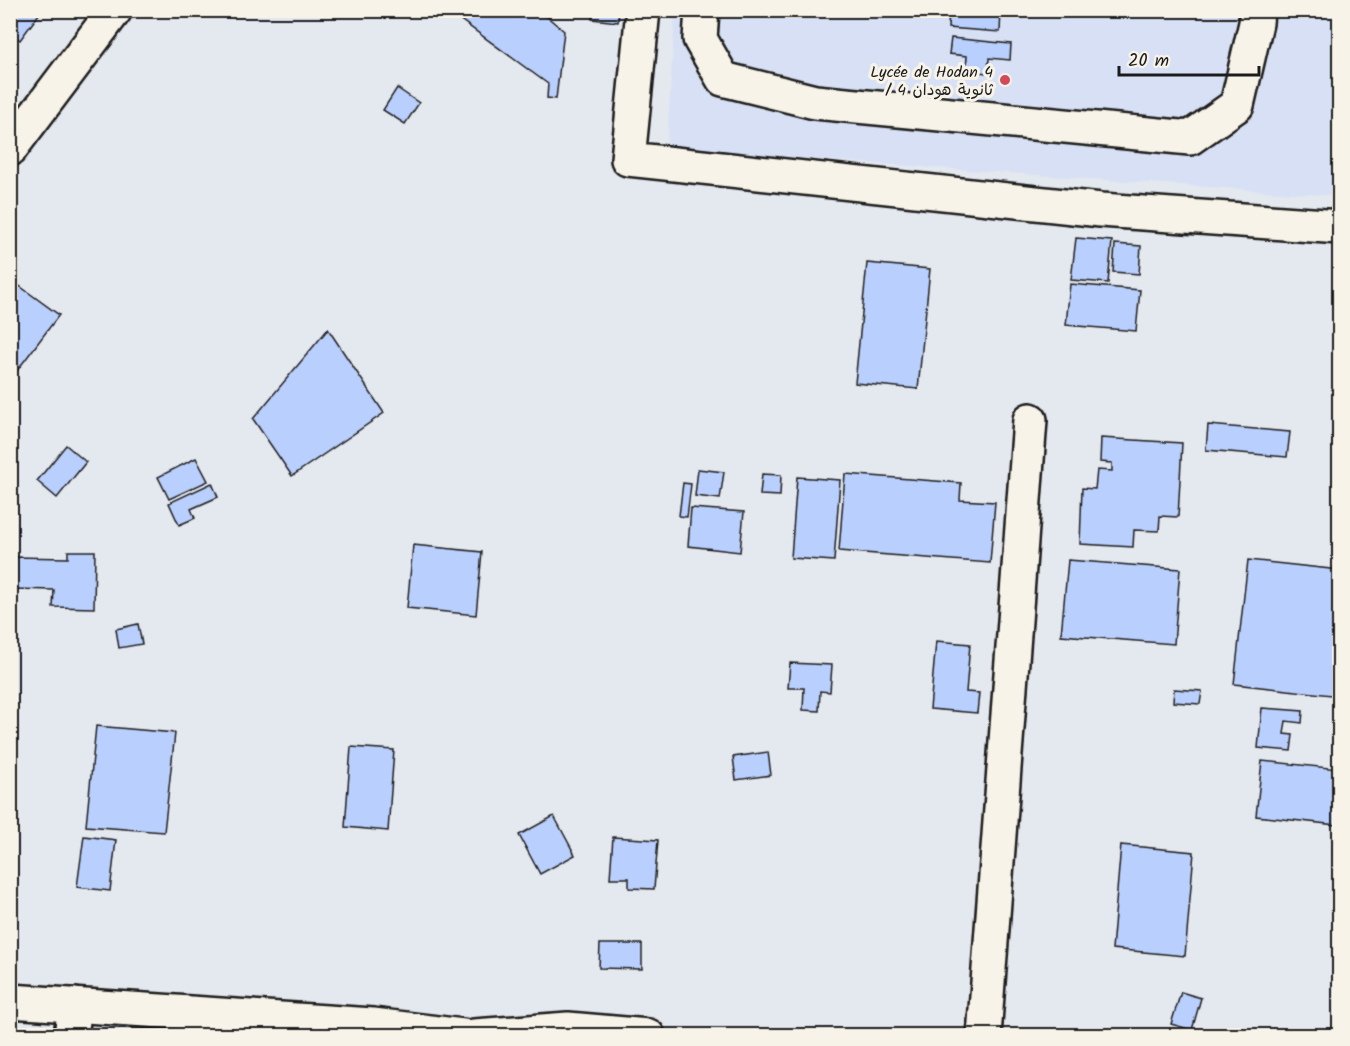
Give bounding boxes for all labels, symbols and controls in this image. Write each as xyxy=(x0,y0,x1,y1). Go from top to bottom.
scale bar xyxy=(1119,39,1258,77)
text: 20 m xyxy=(1128,47,1169,76)
place label: Lycée de Hodan 4 / ثانوية هودان 4 xyxy=(870,60,994,103)
marker: Lycée de Hodan 4 / ثانوية هودان 4 xyxy=(998,73,1012,87)

